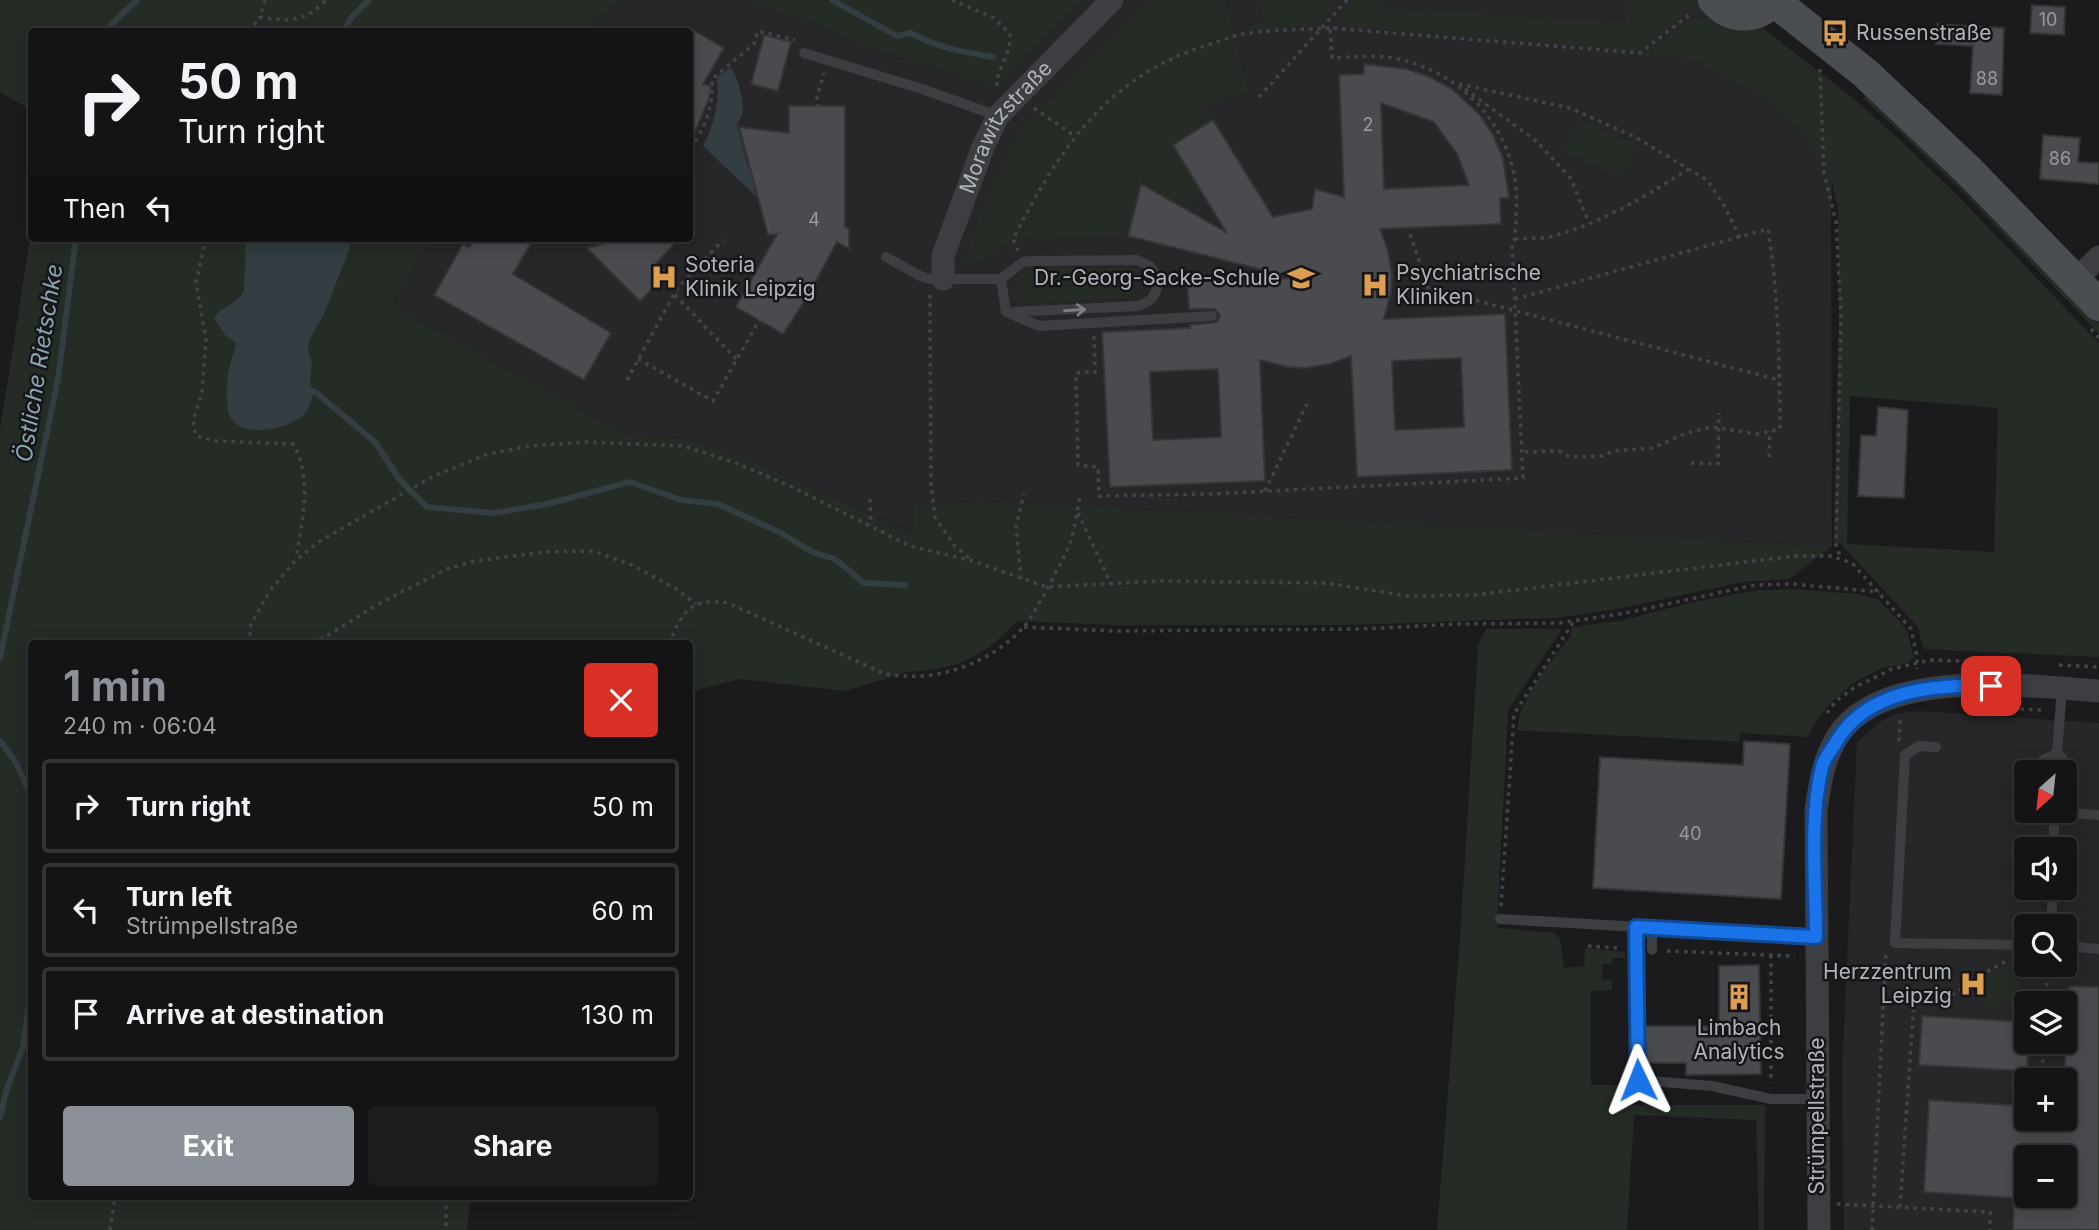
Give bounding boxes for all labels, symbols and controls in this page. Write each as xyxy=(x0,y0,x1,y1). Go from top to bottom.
house number: 10 xyxy=(2039,9,2057,30)
bus stop icon: Russenstraße xyxy=(1820,18,1850,48)
place label: Russenstraße xyxy=(1856,20,1992,45)
text: 50 m xyxy=(178,52,299,111)
icon: right xyxy=(63,56,154,147)
street label: Morawitzstraße xyxy=(954,56,1057,197)
house number: 88 xyxy=(1976,68,1998,89)
text: Turn right xyxy=(178,112,325,151)
house number: 2 xyxy=(1363,114,1373,135)
house number: 86 xyxy=(2049,148,2071,169)
icon: left xyxy=(140,189,178,227)
text: Then xyxy=(63,193,126,224)
house number: 4 xyxy=(808,209,820,230)
place label: Soteria Klinik Leipzig xyxy=(685,252,816,301)
place label: Psychiatrische Kliniken xyxy=(1396,260,1541,309)
water label: Östliche Rietschke xyxy=(10,262,68,464)
hospital icon: Soteria Klinik Leipzig xyxy=(649,262,679,292)
school or university icon: Dr.-Georg-Sacke-Schule xyxy=(1286,263,1316,293)
place label: Dr.-Georg-Sacke-Schule xyxy=(1034,265,1280,290)
hospital icon: Psychiatrische Kliniken xyxy=(1360,270,1390,300)
one-way arrow xyxy=(1063,303,1085,316)
pin xyxy=(1961,656,2021,716)
text: 1 min xyxy=(63,660,167,711)
button: close xyxy=(584,663,658,737)
icon: arrive xyxy=(1972,667,2010,705)
text: 240 m · 06:04 xyxy=(63,712,217,740)
north arrow xyxy=(2014,760,2077,822)
map controls xyxy=(2014,760,2077,1208)
icon: right xyxy=(67,787,105,825)
text: Turn right xyxy=(126,791,251,822)
text: 50 m xyxy=(592,791,654,822)
house number: 40 xyxy=(1679,823,1701,844)
button: sound xyxy=(2014,837,2077,900)
text: Turn left xyxy=(126,881,232,912)
icon: left xyxy=(67,891,105,929)
text: 60 m xyxy=(591,895,654,926)
text: Strümpellstraße xyxy=(126,912,298,940)
button: search xyxy=(2014,914,2077,977)
place label: Herzzentrum Leipzig xyxy=(1823,959,1952,1008)
hospital icon: Herzzentrum Leipzig xyxy=(1958,969,1988,999)
building icon: Limbach Analytics xyxy=(1724,982,1754,1012)
button: layers xyxy=(2014,991,2077,1054)
icon: arrive xyxy=(67,995,105,1033)
text: Arrive at destination xyxy=(126,999,385,1030)
text: 130 m xyxy=(581,999,654,1030)
place label: Limbach Analytics xyxy=(1693,1015,1785,1064)
street label: Strümpellstraße xyxy=(1804,1037,1829,1195)
position arrow xyxy=(1601,1043,1675,1117)
button: + xyxy=(2014,1068,2077,1131)
button: Exit xyxy=(63,1106,354,1186)
button: Share xyxy=(368,1106,658,1186)
button: − xyxy=(2014,1145,2077,1208)

